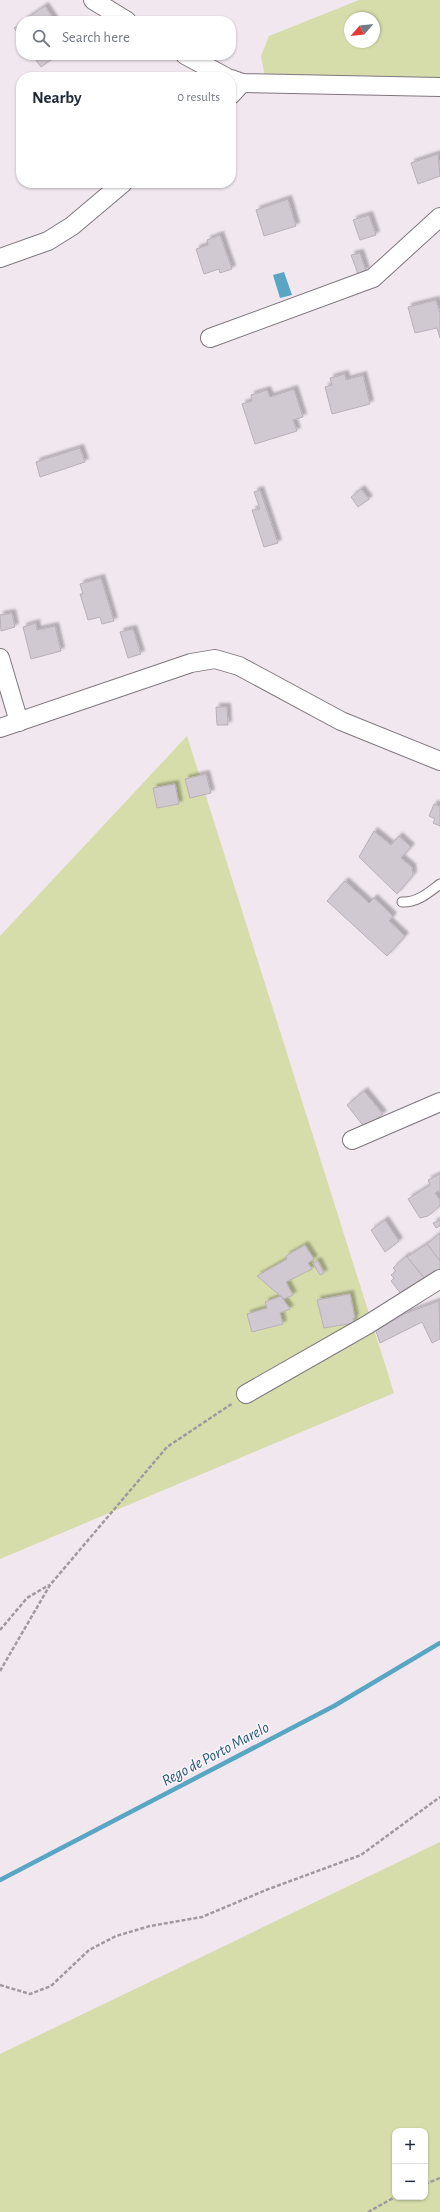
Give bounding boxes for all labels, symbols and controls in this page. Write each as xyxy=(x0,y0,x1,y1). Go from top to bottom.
north arrow xyxy=(344,12,380,48)
search box xyxy=(16,16,236,60)
icon: search xyxy=(30,27,52,49)
text: Search here xyxy=(62,30,130,45)
text: Nearby xyxy=(32,89,82,106)
text: 0 results xyxy=(177,91,220,104)
water label: Rego de Porto Marelo xyxy=(159,1719,272,1789)
map controls xyxy=(392,2128,428,2200)
button: + xyxy=(392,2128,428,2164)
button: − xyxy=(392,2164,428,2200)

